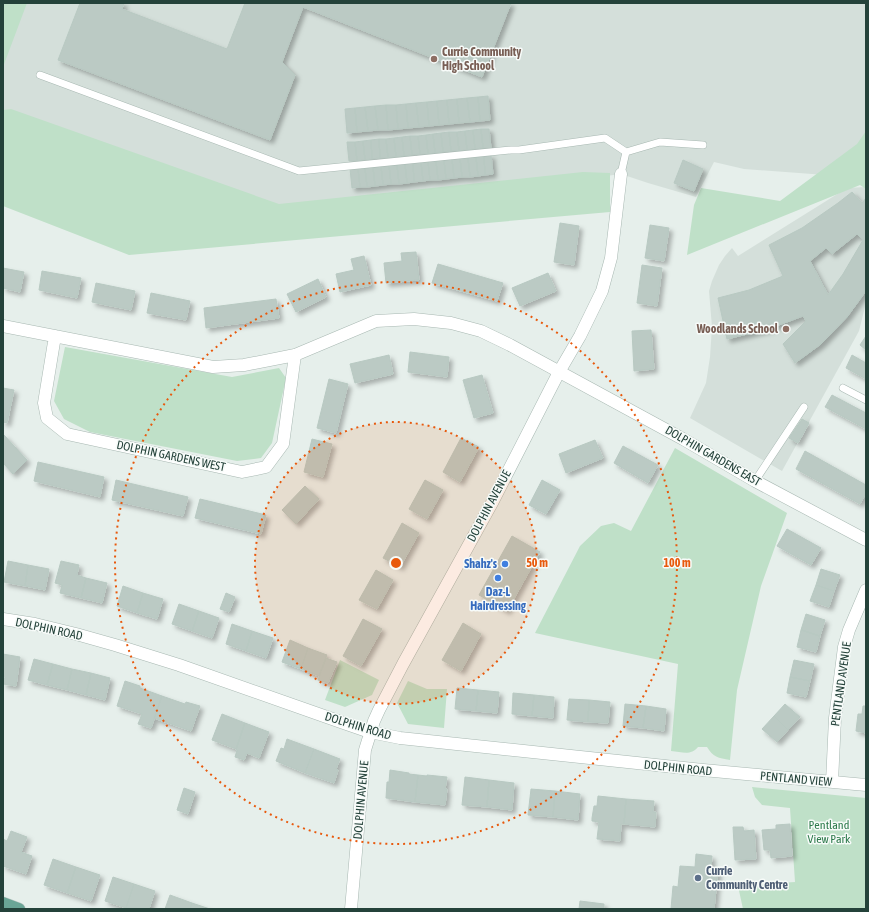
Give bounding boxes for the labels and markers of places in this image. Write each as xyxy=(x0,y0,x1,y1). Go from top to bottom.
place label: Currie Community High School xyxy=(442,45,521,73)
marker: Currie Community High School xyxy=(429,54,439,64)
place label: Woodlands School xyxy=(696,322,779,336)
marker: Woodlands School xyxy=(781,324,791,334)
centre of rings xyxy=(389,556,403,570)
place label: Shahz's xyxy=(464,557,498,571)
marker: Shahz's xyxy=(500,559,510,569)
marker: Daz-L Hairdressing xyxy=(493,573,503,583)
place label: Daz-L Hairdressing xyxy=(470,585,527,613)
place label: Currie Community Centre xyxy=(706,864,788,892)
marker: Currie Community Centre xyxy=(693,873,703,883)

